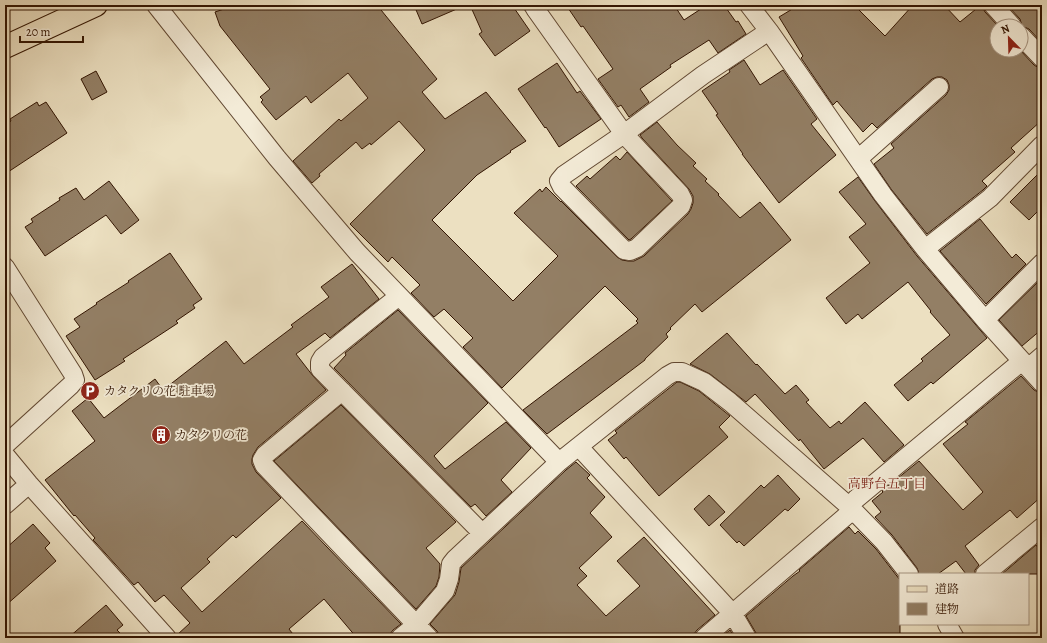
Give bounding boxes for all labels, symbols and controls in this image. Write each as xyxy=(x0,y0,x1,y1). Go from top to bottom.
scale bar xyxy=(20,18,83,44)
north arrow xyxy=(989,18,1029,58)
text: N xyxy=(999,21,1012,38)
text: 20 m xyxy=(26,24,50,40)
parking icon: カタクリの花 駐車場 xyxy=(79,380,101,402)
place label: カタクリの花 駐車場 xyxy=(104,383,214,399)
building icon: カタクリの花 xyxy=(150,424,172,446)
place label: カタクリの花 xyxy=(175,427,247,443)
district label: 高野台五丁目 xyxy=(848,475,926,492)
legend xyxy=(899,573,1029,625)
text: 道路 xyxy=(935,581,959,597)
text: 建物 xyxy=(935,601,959,617)

